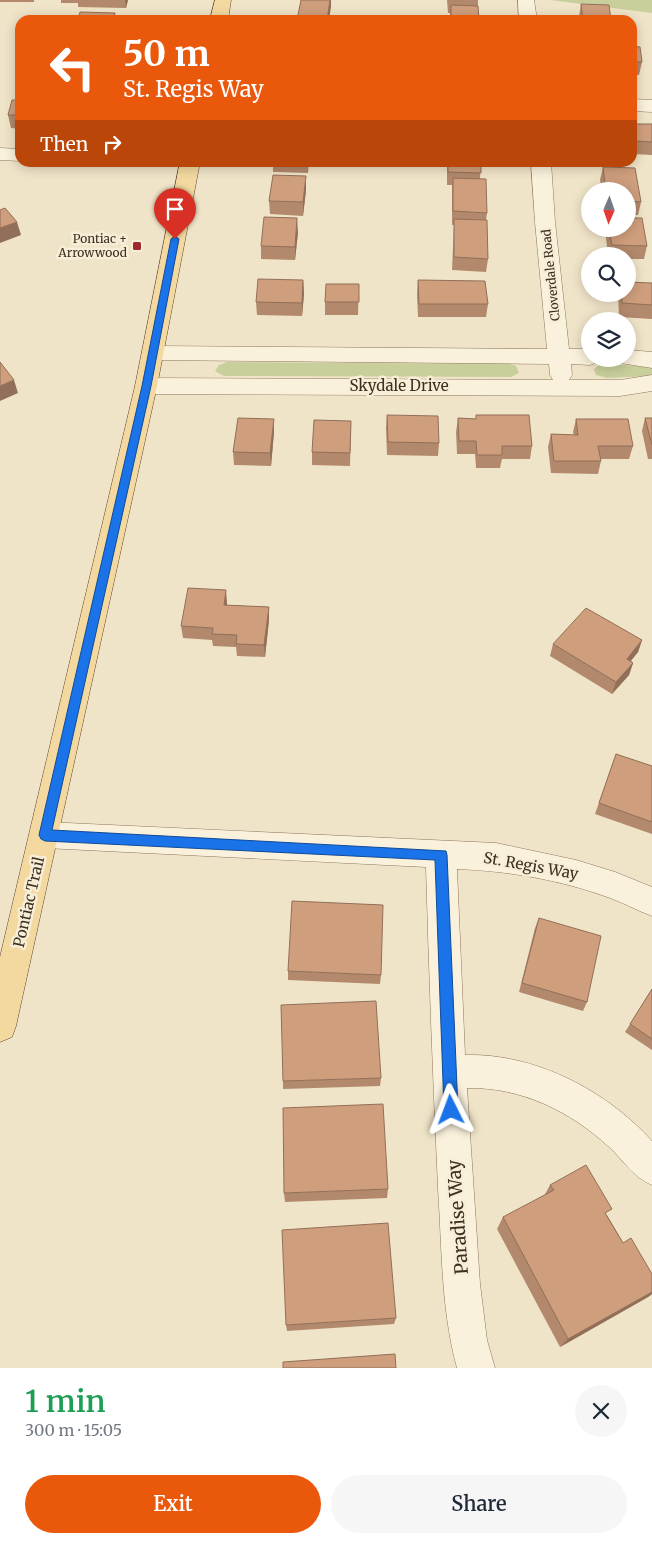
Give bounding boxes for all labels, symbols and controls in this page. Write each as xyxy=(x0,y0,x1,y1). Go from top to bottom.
text: 50 m xyxy=(123,32,210,76)
icon: left xyxy=(40,35,105,100)
text: St. Regis Way xyxy=(123,75,264,103)
icon: right xyxy=(98,130,126,158)
text: Then xyxy=(40,132,88,156)
north arrow xyxy=(581,182,636,238)
map controls xyxy=(581,182,636,367)
pin xyxy=(154,188,196,239)
icon: arrive xyxy=(161,195,189,223)
street label: Cloverdale Road xyxy=(538,228,563,322)
place label: Pontiac + Arrowwood xyxy=(57,231,127,260)
marker: Pontiac + Arrowwood xyxy=(131,240,143,252)
button: search xyxy=(581,247,636,302)
button: layers xyxy=(581,312,636,367)
street label: Skydale Drive xyxy=(349,376,449,395)
street label: St. Regis Way xyxy=(482,848,580,883)
street label: Pontiac Trail xyxy=(9,854,48,949)
position arrow xyxy=(424,1083,476,1135)
street label: Paradise Way xyxy=(442,1158,473,1275)
text: 1 min xyxy=(25,1382,106,1420)
button: close xyxy=(575,1385,627,1437)
text: 300 m · 15:05 xyxy=(25,1420,122,1440)
button: Exit xyxy=(25,1475,321,1533)
button: Share xyxy=(331,1475,627,1533)

